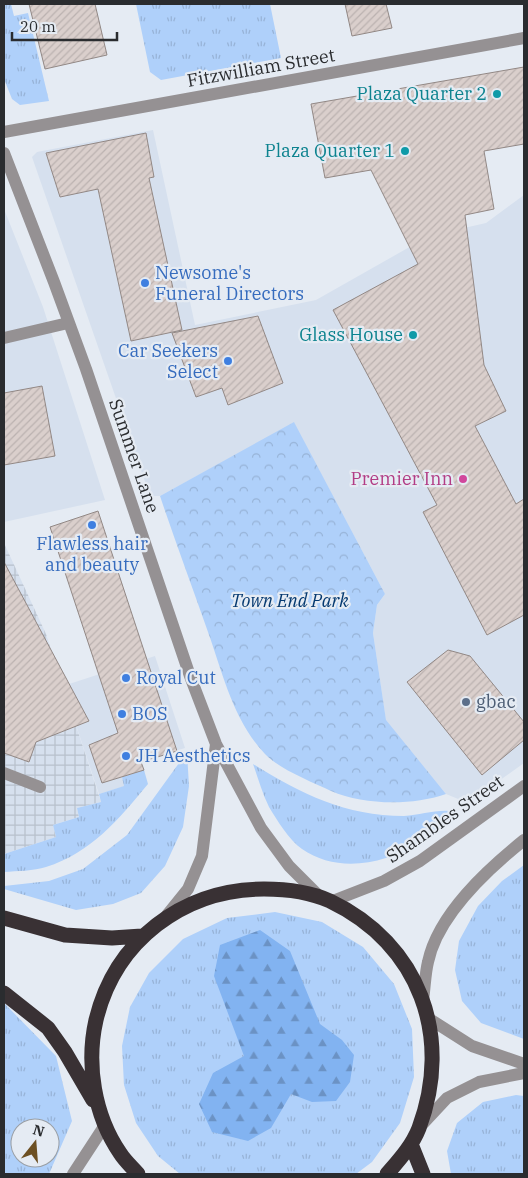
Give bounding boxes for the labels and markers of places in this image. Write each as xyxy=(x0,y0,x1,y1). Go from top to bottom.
place label: Plaza Quarter 2 xyxy=(356,82,487,105)
marker: Plaza Quarter 2 xyxy=(491,88,503,100)
place label: Plaza Quarter 1 xyxy=(264,139,395,162)
marker: Plaza Quarter 1 xyxy=(399,145,411,157)
place label: Newsome's Funeral Directors xyxy=(155,261,304,305)
marker: Newsome's Funeral Directors xyxy=(139,277,151,289)
place label: Glass House xyxy=(299,323,403,346)
marker: Glass House xyxy=(407,329,419,341)
place label: Car Seekers Select xyxy=(118,339,218,383)
marker: Car Seekers Select xyxy=(222,355,234,367)
place label: Premier Inn xyxy=(350,467,453,490)
marker: Premier Inn xyxy=(457,473,469,485)
marker: Flawless hair and beauty xyxy=(86,519,98,531)
place label: Flawless hair and beauty xyxy=(36,532,148,576)
place label: Royal Cut xyxy=(136,666,216,689)
marker: Royal Cut xyxy=(120,672,132,684)
place label: gbac xyxy=(476,690,516,713)
marker: gbac xyxy=(460,696,472,708)
place label: BOS xyxy=(132,702,168,725)
marker: BOS xyxy=(116,708,128,720)
place label: JH Aesthetics xyxy=(136,744,250,767)
marker: JH Aesthetics xyxy=(120,750,132,762)

